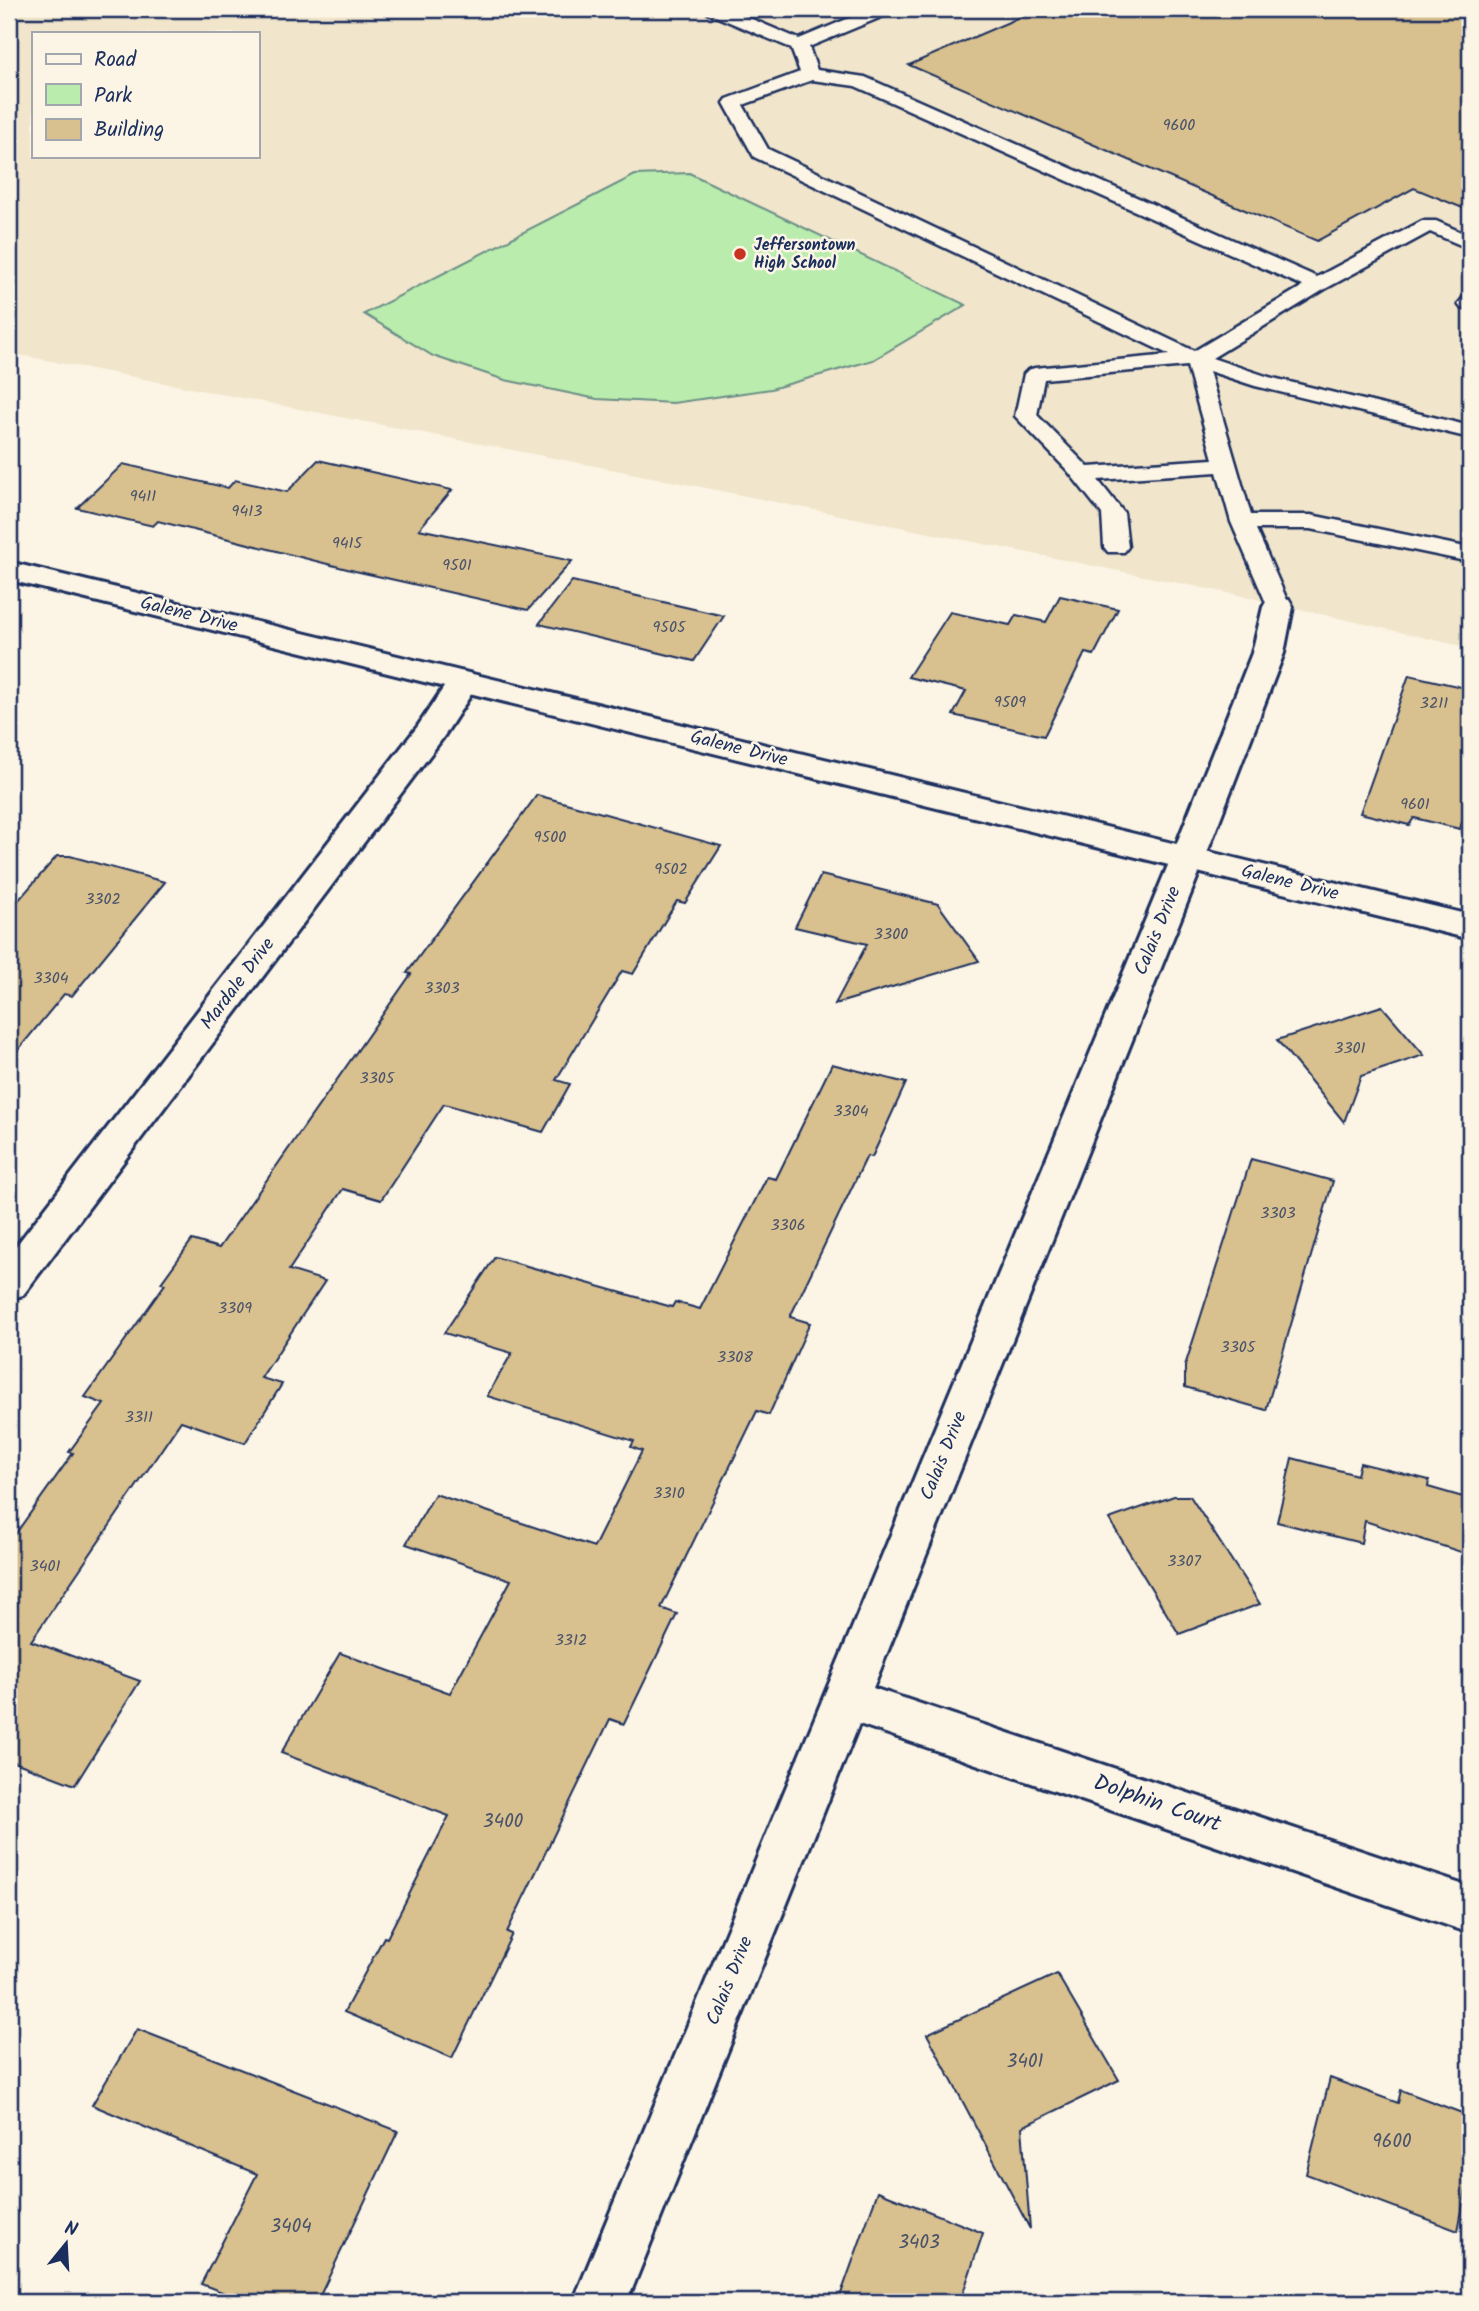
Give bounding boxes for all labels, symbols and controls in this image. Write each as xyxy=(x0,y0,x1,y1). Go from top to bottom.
legend xyxy=(32,32,259,158)
text: Road xyxy=(94,44,137,77)
text: Park xyxy=(94,80,132,113)
house number: 9600 xyxy=(1163,113,1195,138)
text: Building xyxy=(94,114,164,147)
place label: Jeffersontown High School xyxy=(754,233,856,276)
marker: Jeffersontown High School xyxy=(732,246,748,262)
house number: 9411 xyxy=(130,484,156,509)
house number: 9413 xyxy=(232,499,262,524)
house number: 9415 xyxy=(332,531,364,556)
house number: 9501 xyxy=(442,553,472,578)
street label: Galene Drive xyxy=(137,588,241,642)
house number: 9505 xyxy=(653,615,687,640)
house number: 9509 xyxy=(994,690,1026,715)
house number: 3211 xyxy=(1420,691,1448,716)
street label: Galene Drive xyxy=(687,722,791,776)
house number: 9601 xyxy=(1400,792,1430,817)
house number: 9500 xyxy=(534,825,566,850)
street label: Galene Drive xyxy=(1238,856,1342,910)
house number: 9502 xyxy=(654,857,688,882)
street label: Calais Drive xyxy=(1127,882,1190,980)
house number: 3302 xyxy=(85,887,121,912)
house number: 3300 xyxy=(874,922,908,947)
street label: Mardale Drive xyxy=(193,931,283,1037)
house number: 3304 xyxy=(33,966,69,991)
house number: 3303 xyxy=(424,976,460,1001)
house number: 3301 xyxy=(1334,1036,1366,1061)
house number: 3305 xyxy=(360,1066,396,1091)
house number: 3304 xyxy=(833,1099,869,1124)
house number: 3303 xyxy=(1260,1201,1296,1226)
house number: 3306 xyxy=(770,1213,806,1238)
house number: 3309 xyxy=(218,1296,252,1321)
house number: 3305 xyxy=(1221,1335,1257,1360)
house number: 3308 xyxy=(717,1345,753,1370)
house number: 3311 xyxy=(125,1405,153,1430)
street label: Calais Drive xyxy=(913,1407,976,1505)
house number: 3310 xyxy=(653,1481,685,1506)
house number: 3307 xyxy=(1167,1549,1201,1574)
house number: 3401 xyxy=(30,1554,60,1579)
house number: 3312 xyxy=(555,1628,587,1653)
street label: Dolphin Court xyxy=(1088,1765,1227,1843)
house number: 3400 xyxy=(483,1807,523,1837)
street label: Calais Drive xyxy=(699,1932,762,2030)
house number: 3401 xyxy=(1007,2047,1043,2077)
house number: 9600 xyxy=(1373,2127,1411,2157)
north arrow xyxy=(32,2210,102,2280)
house number: 3404 xyxy=(270,2212,312,2242)
text: N xyxy=(60,2214,81,2246)
house number: 3403 xyxy=(898,2228,940,2258)

